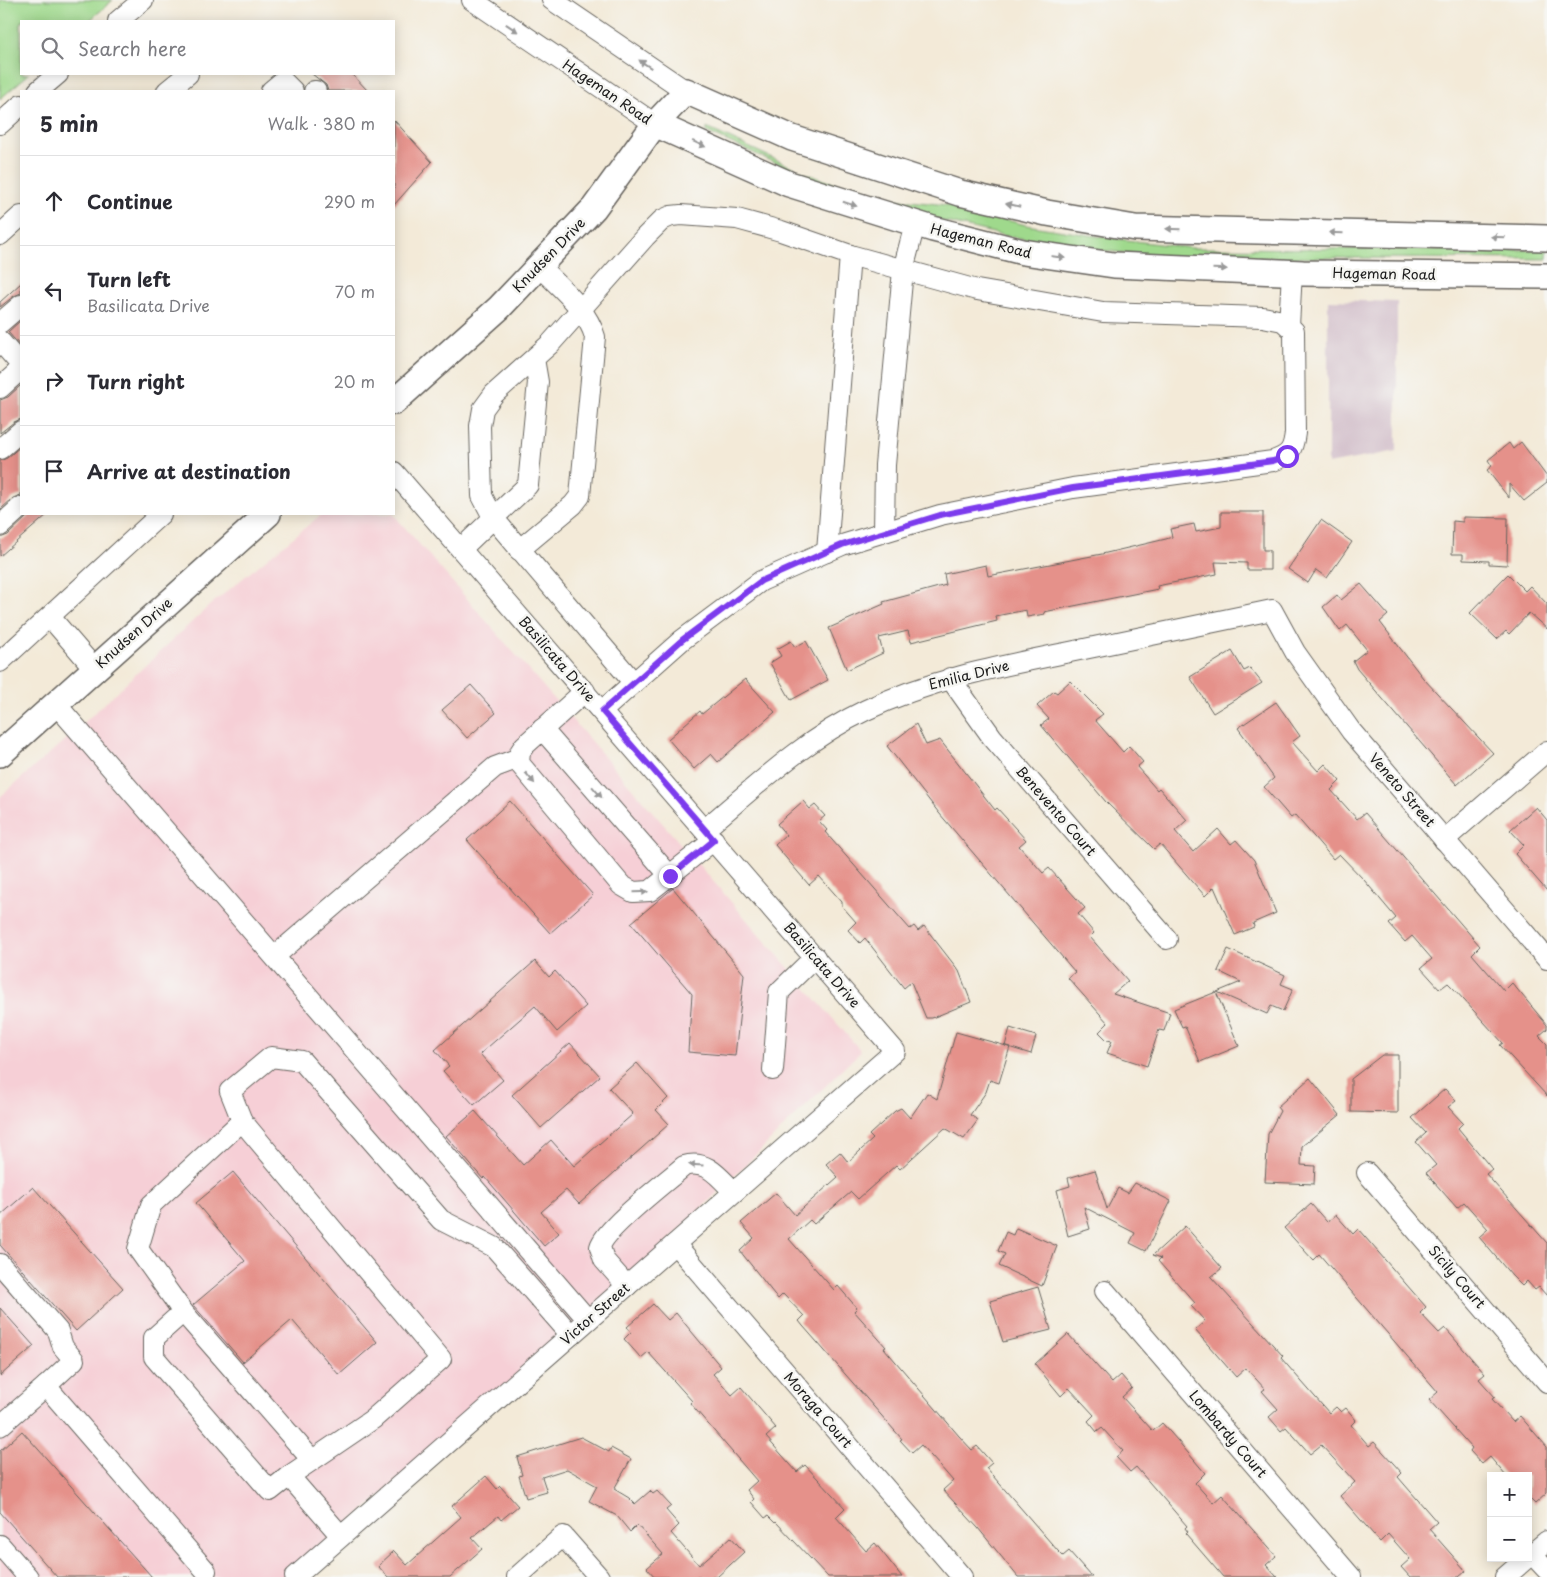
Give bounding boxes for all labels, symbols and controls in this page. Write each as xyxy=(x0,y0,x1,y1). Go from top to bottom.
search box xyxy=(20,20,395,75)
one-way arrow xyxy=(505,23,519,33)
icon: search xyxy=(38,34,66,62)
text: Search here xyxy=(78,34,187,62)
street label: Hageman Road xyxy=(558,54,656,129)
one-way arrow xyxy=(638,59,652,69)
text: 5 min xyxy=(40,107,98,139)
text: Walk · 380 m xyxy=(268,111,375,135)
one-way arrow xyxy=(692,140,706,148)
icon: ahead xyxy=(40,187,68,215)
text: Continue xyxy=(87,187,173,215)
text: 290 m xyxy=(324,189,375,213)
one-way arrow xyxy=(843,200,858,208)
one-way arrow xyxy=(1005,201,1020,209)
street label: Knudsen Drive xyxy=(507,212,590,297)
street label: Hageman Road xyxy=(928,218,1034,263)
one-way arrow xyxy=(1165,224,1181,232)
one-way arrow xyxy=(1328,228,1344,236)
one-way arrow xyxy=(1490,232,1506,240)
one-way arrow xyxy=(1050,253,1066,261)
street label: Hageman Road xyxy=(1332,262,1436,285)
text: Turn left xyxy=(87,265,171,293)
one-way arrow xyxy=(1212,266,1228,274)
icon: left xyxy=(40,277,68,305)
text: 70 m xyxy=(335,279,375,303)
text: Basilicata Drive xyxy=(87,293,210,317)
icon: right xyxy=(40,367,68,395)
text: Turn right xyxy=(87,367,185,395)
text: 20 m xyxy=(334,369,375,393)
route start xyxy=(1276,445,1299,468)
icon: arrive xyxy=(40,457,68,485)
text: Arrive at destination xyxy=(87,457,291,485)
street label: Knudsen Drive xyxy=(91,592,177,673)
street label: Basilicata Drive xyxy=(514,611,601,706)
street label: Emilia Drive xyxy=(926,654,1012,695)
street label: Veneto Street xyxy=(1364,748,1441,832)
street label: Benevento Court xyxy=(1011,761,1102,861)
one-way arrow xyxy=(524,772,535,784)
one-way arrow xyxy=(592,786,603,799)
route end xyxy=(659,865,682,888)
one-way arrow xyxy=(633,888,649,896)
street label: Basilicata Drive xyxy=(779,917,866,1012)
one-way arrow xyxy=(688,1161,704,1169)
street label: Sicily Court xyxy=(1424,1241,1491,1313)
street label: Victor Street xyxy=(555,1278,634,1350)
street label: Moraga Court xyxy=(779,1367,858,1453)
street label: Lombardy Court xyxy=(1184,1385,1273,1482)
map controls xyxy=(1487,1472,1532,1562)
button: + xyxy=(1487,1472,1532,1517)
button: − xyxy=(1487,1517,1532,1562)

